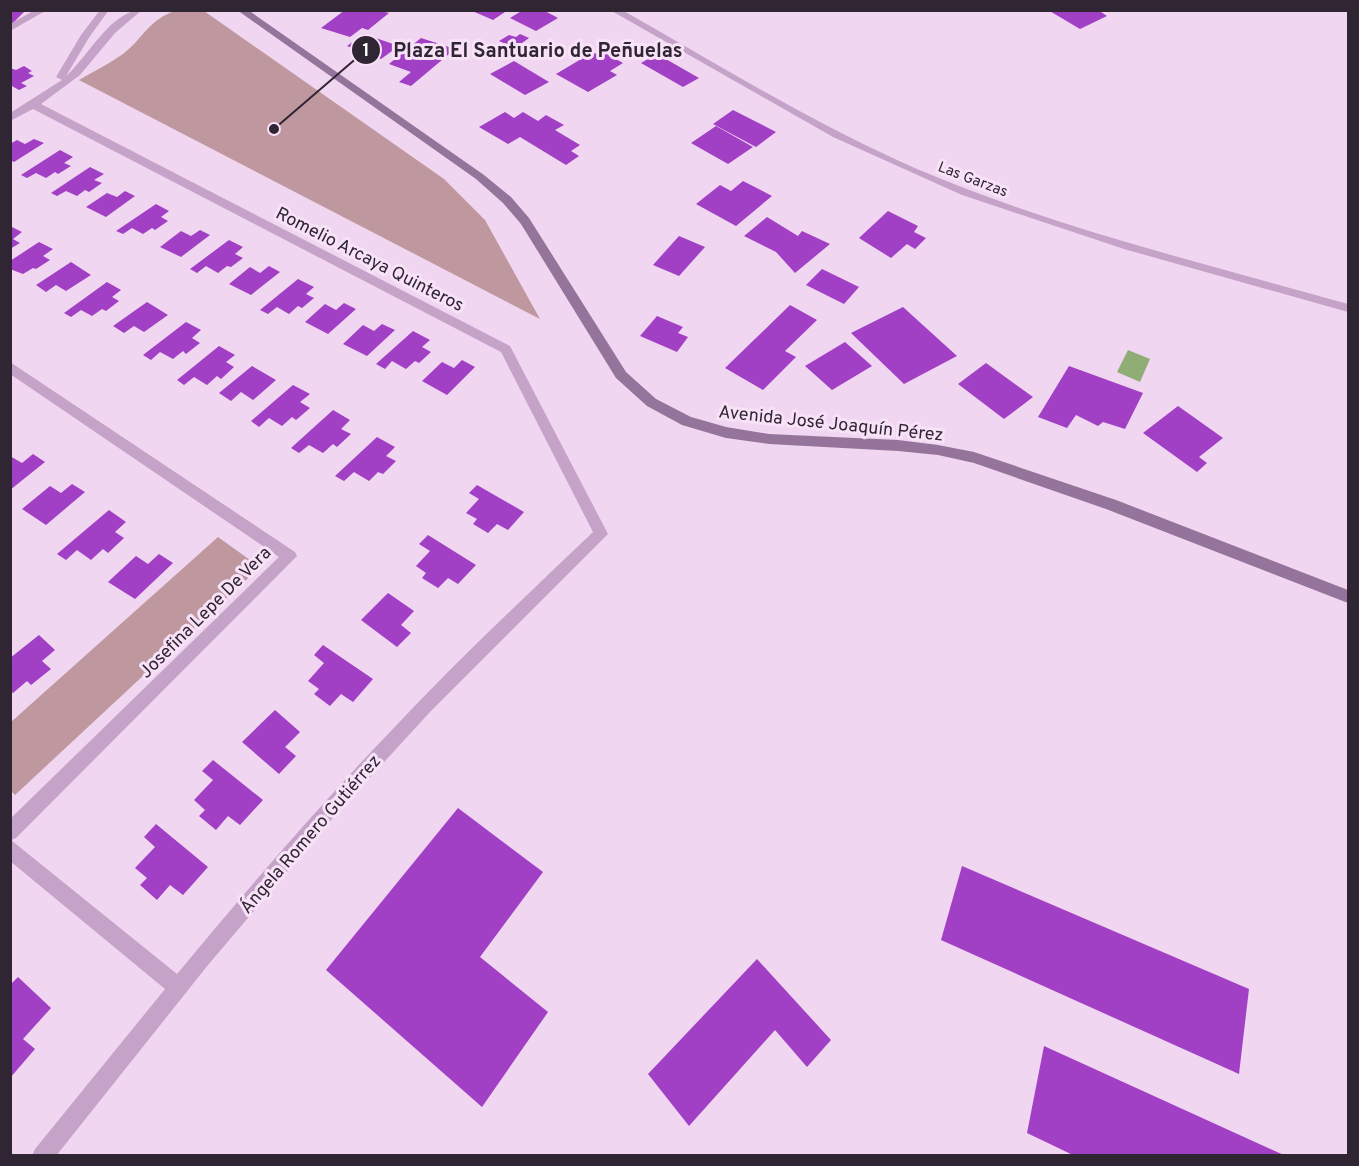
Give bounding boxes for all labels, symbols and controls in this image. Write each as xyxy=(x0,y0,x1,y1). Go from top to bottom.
callout: Plaza El Santuario de Peñuelas xyxy=(351,31,694,69)
text: Plaza El Santuario de Peñuelas xyxy=(393,39,683,65)
text: 1 xyxy=(362,40,370,63)
street label: Las Garzas xyxy=(935,158,1010,202)
street label: Romelio Arcaya Quinteros xyxy=(271,203,467,318)
street label: Avenida José Joaquín Pérez xyxy=(717,401,944,448)
street label: Josefina Lepe De Vera xyxy=(135,542,277,684)
street label: Ángela Romero Gutiérrez xyxy=(234,749,387,919)

